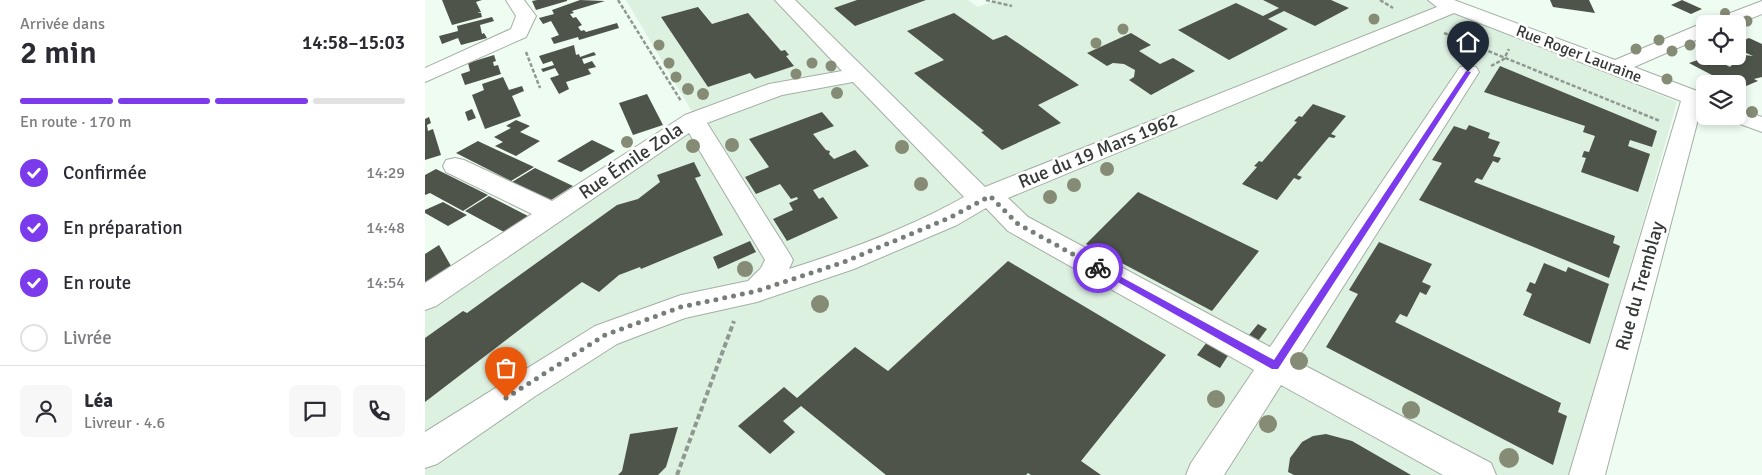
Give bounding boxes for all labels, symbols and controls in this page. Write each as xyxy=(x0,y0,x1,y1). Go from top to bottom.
text: Arrivée dans xyxy=(20,14,105,34)
map controls xyxy=(1696,15,1746,125)
button: locate xyxy=(1696,15,1746,65)
pin xyxy=(1447,21,1489,72)
street label: Rue Roger Lauraine xyxy=(1513,21,1645,87)
icon: home xyxy=(1454,28,1482,56)
text: 14:58–15:03 xyxy=(302,31,405,55)
text: 2 min xyxy=(20,33,97,72)
button: layers xyxy=(1696,75,1746,125)
street label: Rue du 19 Mars 1962 xyxy=(1015,108,1181,194)
text: En route · 170 m xyxy=(20,112,132,132)
street label: Rue Émile Zola xyxy=(574,117,688,205)
icon: check xyxy=(20,159,48,187)
text: Confirmée xyxy=(63,161,147,185)
text: 14:29 xyxy=(366,163,405,183)
icon: check xyxy=(20,214,48,242)
text: En préparation xyxy=(63,216,183,240)
text: 14:48 xyxy=(366,218,405,238)
street label: Rue du Tremblay xyxy=(1610,219,1670,353)
courier xyxy=(1073,243,1123,293)
icon: bike xyxy=(1084,254,1112,282)
icon: check xyxy=(20,269,48,297)
text: En route xyxy=(63,271,131,295)
text: 14:54 xyxy=(366,273,405,293)
text: Livrée xyxy=(63,326,112,350)
pin xyxy=(485,347,527,398)
icon: bag xyxy=(492,354,520,382)
button: person xyxy=(20,385,72,437)
button: chat xyxy=(289,385,341,437)
button: phone xyxy=(353,385,405,437)
text: Léa xyxy=(84,389,113,413)
text: Livreur · 4.6 xyxy=(84,413,165,433)

